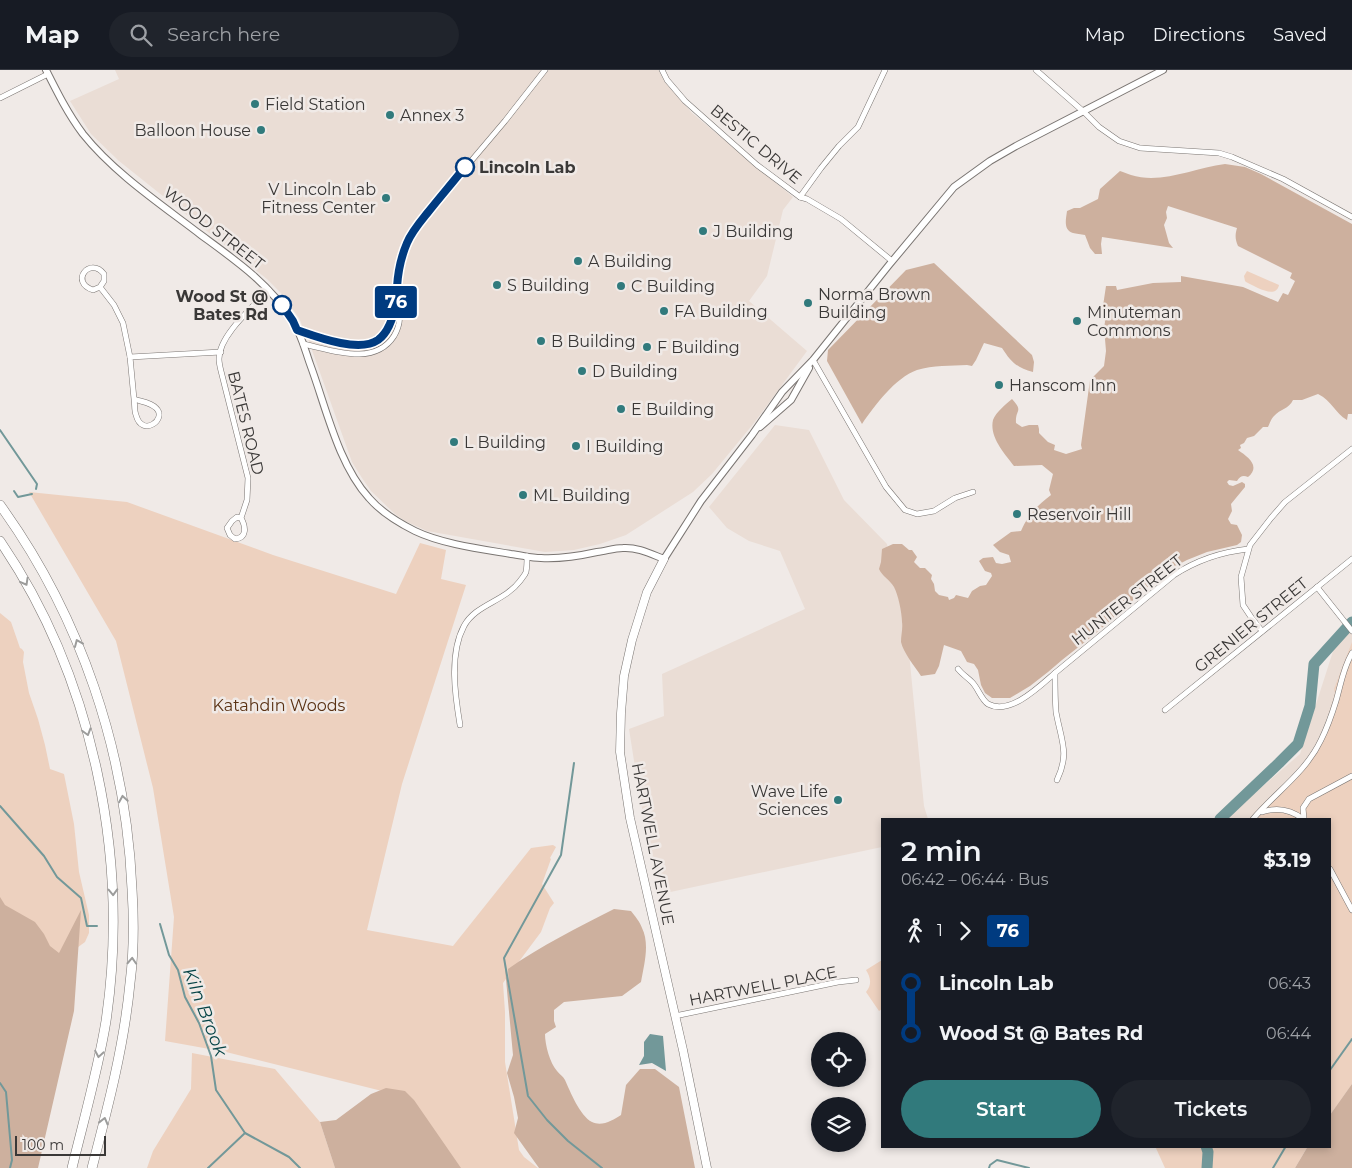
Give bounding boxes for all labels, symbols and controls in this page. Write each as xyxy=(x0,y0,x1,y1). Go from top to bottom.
search box xyxy=(109,12,459,57)
text: Map xyxy=(25,20,79,49)
icon: search xyxy=(127,21,155,49)
text: Search here xyxy=(167,23,280,46)
text: Map xyxy=(1085,24,1125,46)
text: Directions xyxy=(1153,24,1245,46)
text: Saved xyxy=(1273,24,1327,46)
place label: Field Station xyxy=(265,95,366,114)
marker: Field Station xyxy=(249,98,261,110)
street label: BESTIC DRIVE xyxy=(707,100,805,188)
place label: Annex 3 xyxy=(400,106,464,125)
marker: Annex 3 xyxy=(384,109,396,121)
place label: Balloon House xyxy=(135,121,251,140)
marker: Balloon House xyxy=(255,124,267,136)
marker: Lincoln Lab xyxy=(455,157,475,177)
place label: Lincoln Lab xyxy=(479,158,575,177)
place label: V Lincoln Lab Fitness Center xyxy=(261,180,376,217)
street label: WOOD STREET xyxy=(160,183,269,274)
marker: V Lincoln Lab Fitness Center xyxy=(380,192,392,204)
place label: J Building xyxy=(712,222,794,241)
marker: J Building xyxy=(697,225,709,237)
place label: A Building xyxy=(588,252,672,271)
marker: A Building xyxy=(572,255,584,267)
place label: S Building xyxy=(507,276,589,295)
place label: C Building xyxy=(631,277,715,296)
marker: S Building xyxy=(491,279,503,291)
marker: C Building xyxy=(615,280,627,292)
place label: Norma Brown Building xyxy=(818,285,931,322)
line badge: 76 xyxy=(374,286,418,318)
place label: Wood St @ Bates Rd xyxy=(175,287,268,324)
text: 76 xyxy=(385,291,407,313)
marker: Wood St @ Bates Rd xyxy=(272,295,292,315)
marker: Norma Brown Building xyxy=(802,297,814,309)
place label: FA Building xyxy=(674,302,768,321)
place label: Minuteman Commons xyxy=(1087,303,1181,340)
marker: FA Building xyxy=(658,305,670,317)
marker: Minuteman Commons xyxy=(1071,315,1083,327)
place label: B Building xyxy=(551,332,636,351)
marker: B Building xyxy=(535,335,547,347)
place label: F Building xyxy=(657,338,740,357)
marker: F Building xyxy=(641,341,653,353)
place label: D Building xyxy=(592,362,678,381)
marker: D Building xyxy=(576,365,588,377)
street label: BATES ROAD xyxy=(224,369,268,477)
place label: Hanscom Inn xyxy=(1009,376,1117,395)
marker: Hanscom Inn xyxy=(993,379,1005,391)
place label: E Building xyxy=(631,400,714,419)
marker: E Building xyxy=(615,403,627,415)
place label: L Building xyxy=(464,433,546,452)
marker: L Building xyxy=(448,436,460,448)
place label: I Building xyxy=(586,437,663,456)
marker: I Building xyxy=(570,440,582,452)
place label: ML Building xyxy=(533,486,630,505)
marker: ML Building xyxy=(517,489,529,501)
place label: Reservoir Hill xyxy=(1027,505,1132,524)
marker: Reservoir Hill xyxy=(1011,508,1023,520)
street label: HUNTER STREET xyxy=(1068,550,1187,649)
street label: GRENIER STREET xyxy=(1191,573,1312,676)
one-way arrow xyxy=(19,577,29,586)
one-way arrow xyxy=(73,639,84,648)
park label: Katahdin Woods xyxy=(213,696,346,715)
one-way arrow xyxy=(82,727,92,736)
street label: HARTWELL AVENUE xyxy=(628,761,678,927)
place label: Wave Life Sciences xyxy=(751,782,828,819)
marker: Wave Life Sciences xyxy=(832,794,844,806)
one-way arrow xyxy=(118,795,129,803)
text: 2 min xyxy=(901,834,982,868)
text: $3.19 xyxy=(1263,849,1311,872)
text: 06:42 – 06:44 · Bus xyxy=(901,870,1049,889)
one-way arrow xyxy=(107,888,118,896)
icon: walk xyxy=(901,917,929,945)
icon: forward xyxy=(951,917,979,945)
text: 76 xyxy=(997,920,1019,942)
text: 1 xyxy=(937,921,943,940)
one-way arrow xyxy=(126,957,137,965)
street label: HARTWELL PLACE xyxy=(687,962,839,1010)
water label: Kiln Brook xyxy=(178,965,232,1061)
text: Lincoln Lab xyxy=(939,972,1054,995)
text: 06:43 xyxy=(1268,974,1311,993)
text: Wood St @ Bates Rd xyxy=(939,1022,1143,1045)
text: 06:44 xyxy=(1266,1024,1311,1043)
map controls xyxy=(811,1032,866,1152)
button: locate xyxy=(811,1032,866,1087)
one-way arrow xyxy=(95,1049,105,1058)
button: Start xyxy=(901,1080,1101,1138)
button: Tickets xyxy=(1111,1080,1311,1138)
button: layers xyxy=(811,1097,866,1152)
one-way arrow xyxy=(98,1116,109,1125)
scale bar xyxy=(15,1133,106,1156)
text: 100 m xyxy=(22,1136,64,1154)

